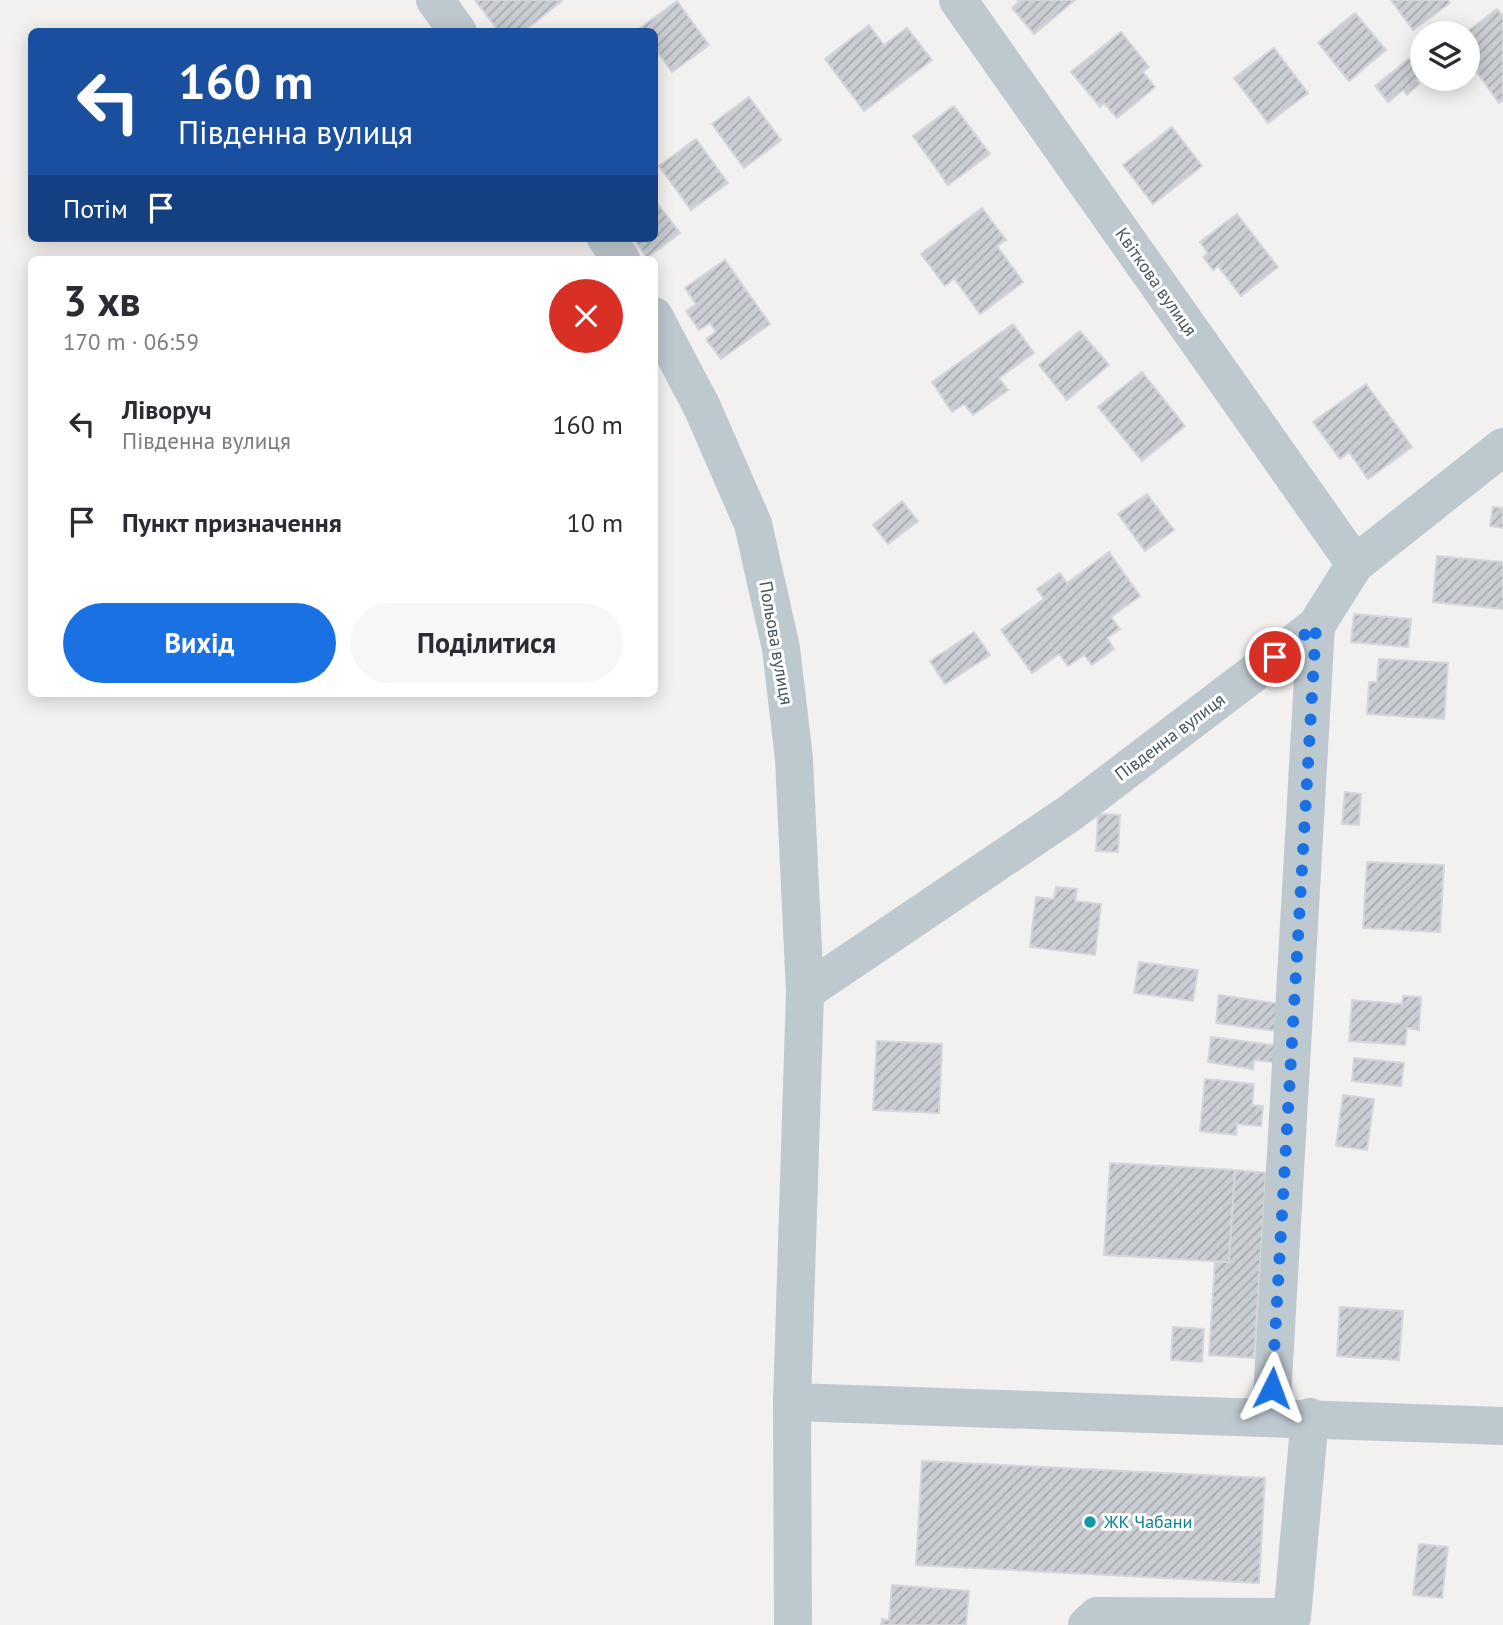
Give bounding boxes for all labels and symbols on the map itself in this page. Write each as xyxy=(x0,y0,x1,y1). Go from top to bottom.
street label: Квіткова вулиця xyxy=(1111,223,1202,340)
street label: Польова вулиця xyxy=(754,579,799,707)
pin xyxy=(1245,627,1305,687)
street label: Південна вулиця xyxy=(1110,688,1229,786)
position arrow xyxy=(1235,1351,1309,1425)
place label: ЖК Чабани xyxy=(1103,1510,1192,1533)
marker: ЖК Чабани xyxy=(1082,1514,1098,1530)

